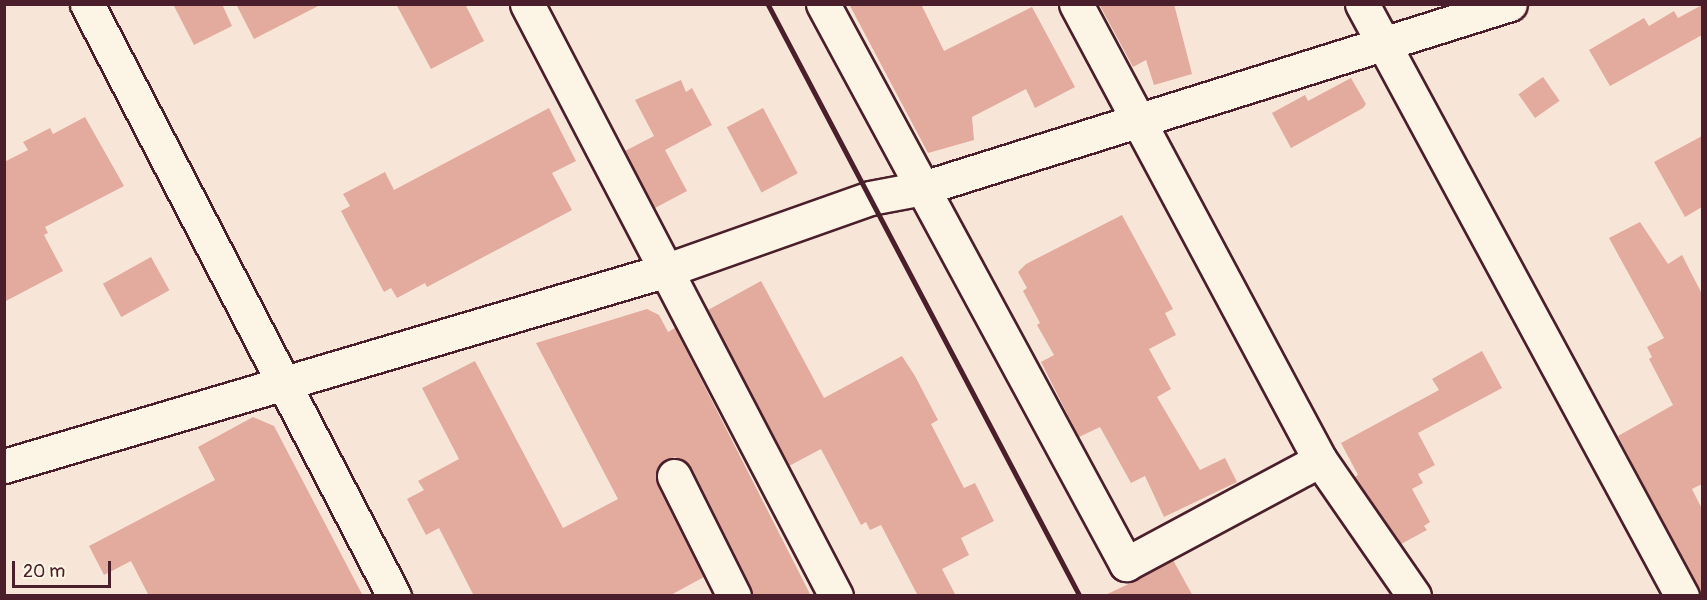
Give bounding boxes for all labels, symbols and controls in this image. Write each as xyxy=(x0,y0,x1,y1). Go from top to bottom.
scale bar xyxy=(15,549,114,587)
text: 20 m xyxy=(23,560,65,583)

